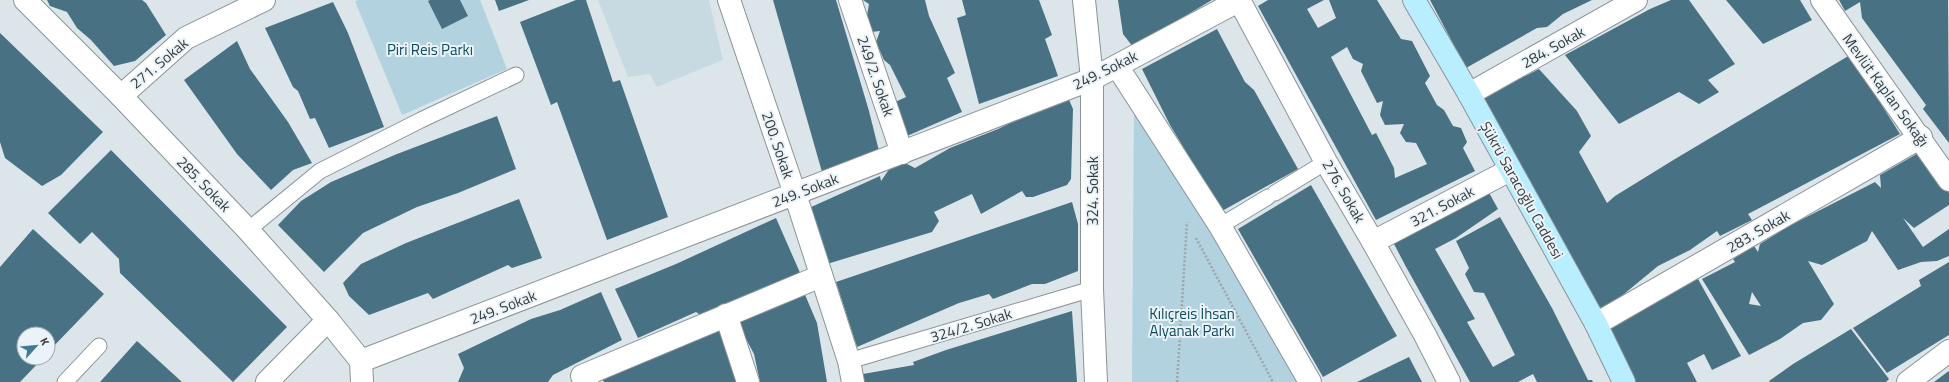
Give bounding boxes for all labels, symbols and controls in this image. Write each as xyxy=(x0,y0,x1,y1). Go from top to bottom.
street label: 284. Sokak xyxy=(1517,20,1589,74)
street label: Mevlüt Kaplan Sokağı xyxy=(1837,29,1935,151)
street label: 271. Sokak xyxy=(125,32,193,94)
street label: 249/2. Sokak xyxy=(851,32,901,120)
park label: Piri Reis Parkı xyxy=(387,38,473,61)
street label: 249. Sokak xyxy=(1069,44,1141,96)
street label: 200. Sokak xyxy=(756,108,800,182)
street label: Şükrü Saracoğlu Caddesi xyxy=(1475,117,1569,263)
street label: 285. Sokak xyxy=(172,151,236,217)
street label: 276. Sokak xyxy=(1317,155,1371,227)
street label: 324. Sokak xyxy=(1081,156,1104,226)
street label: 249. Sokak xyxy=(768,167,842,213)
street label: 321. Sokak xyxy=(1406,179,1478,233)
street label: 283. Sokak xyxy=(1722,204,1794,258)
street label: 249. Sokak xyxy=(466,284,540,330)
street label: 324/2. Sokak xyxy=(927,302,1015,348)
park label: Kılıçreis İhsan Alyanak Parkı xyxy=(1149,302,1235,342)
north arrow xyxy=(16,326,56,366)
text: K xyxy=(36,335,54,348)

